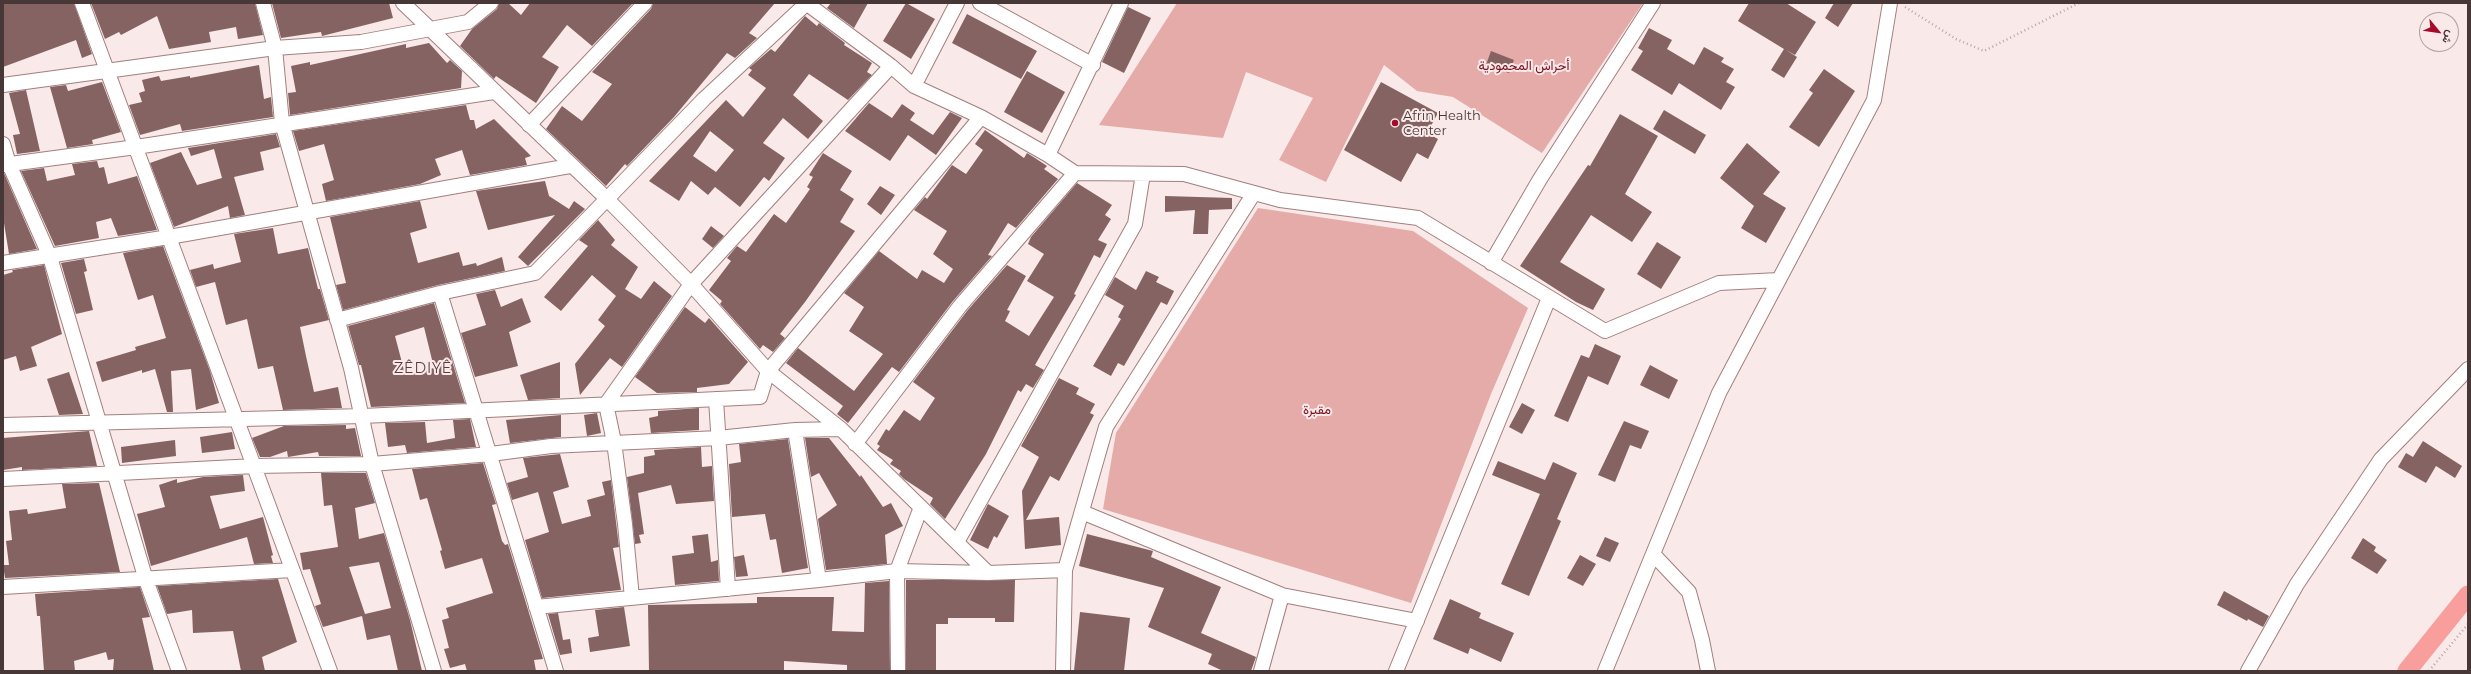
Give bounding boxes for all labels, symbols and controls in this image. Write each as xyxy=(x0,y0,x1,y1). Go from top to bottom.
north arrow xyxy=(2419,12,2459,52)
text: ش xyxy=(2439,28,2458,47)
park label: أحراش المحمودية xyxy=(1479,58,1569,74)
place label: Afrin Health Center xyxy=(1403,108,1481,139)
marker: Afrin Health Center xyxy=(1390,118,1400,128)
district label: ZÊDIYÊ xyxy=(394,361,452,377)
park label: مقبرة xyxy=(1303,402,1331,418)

